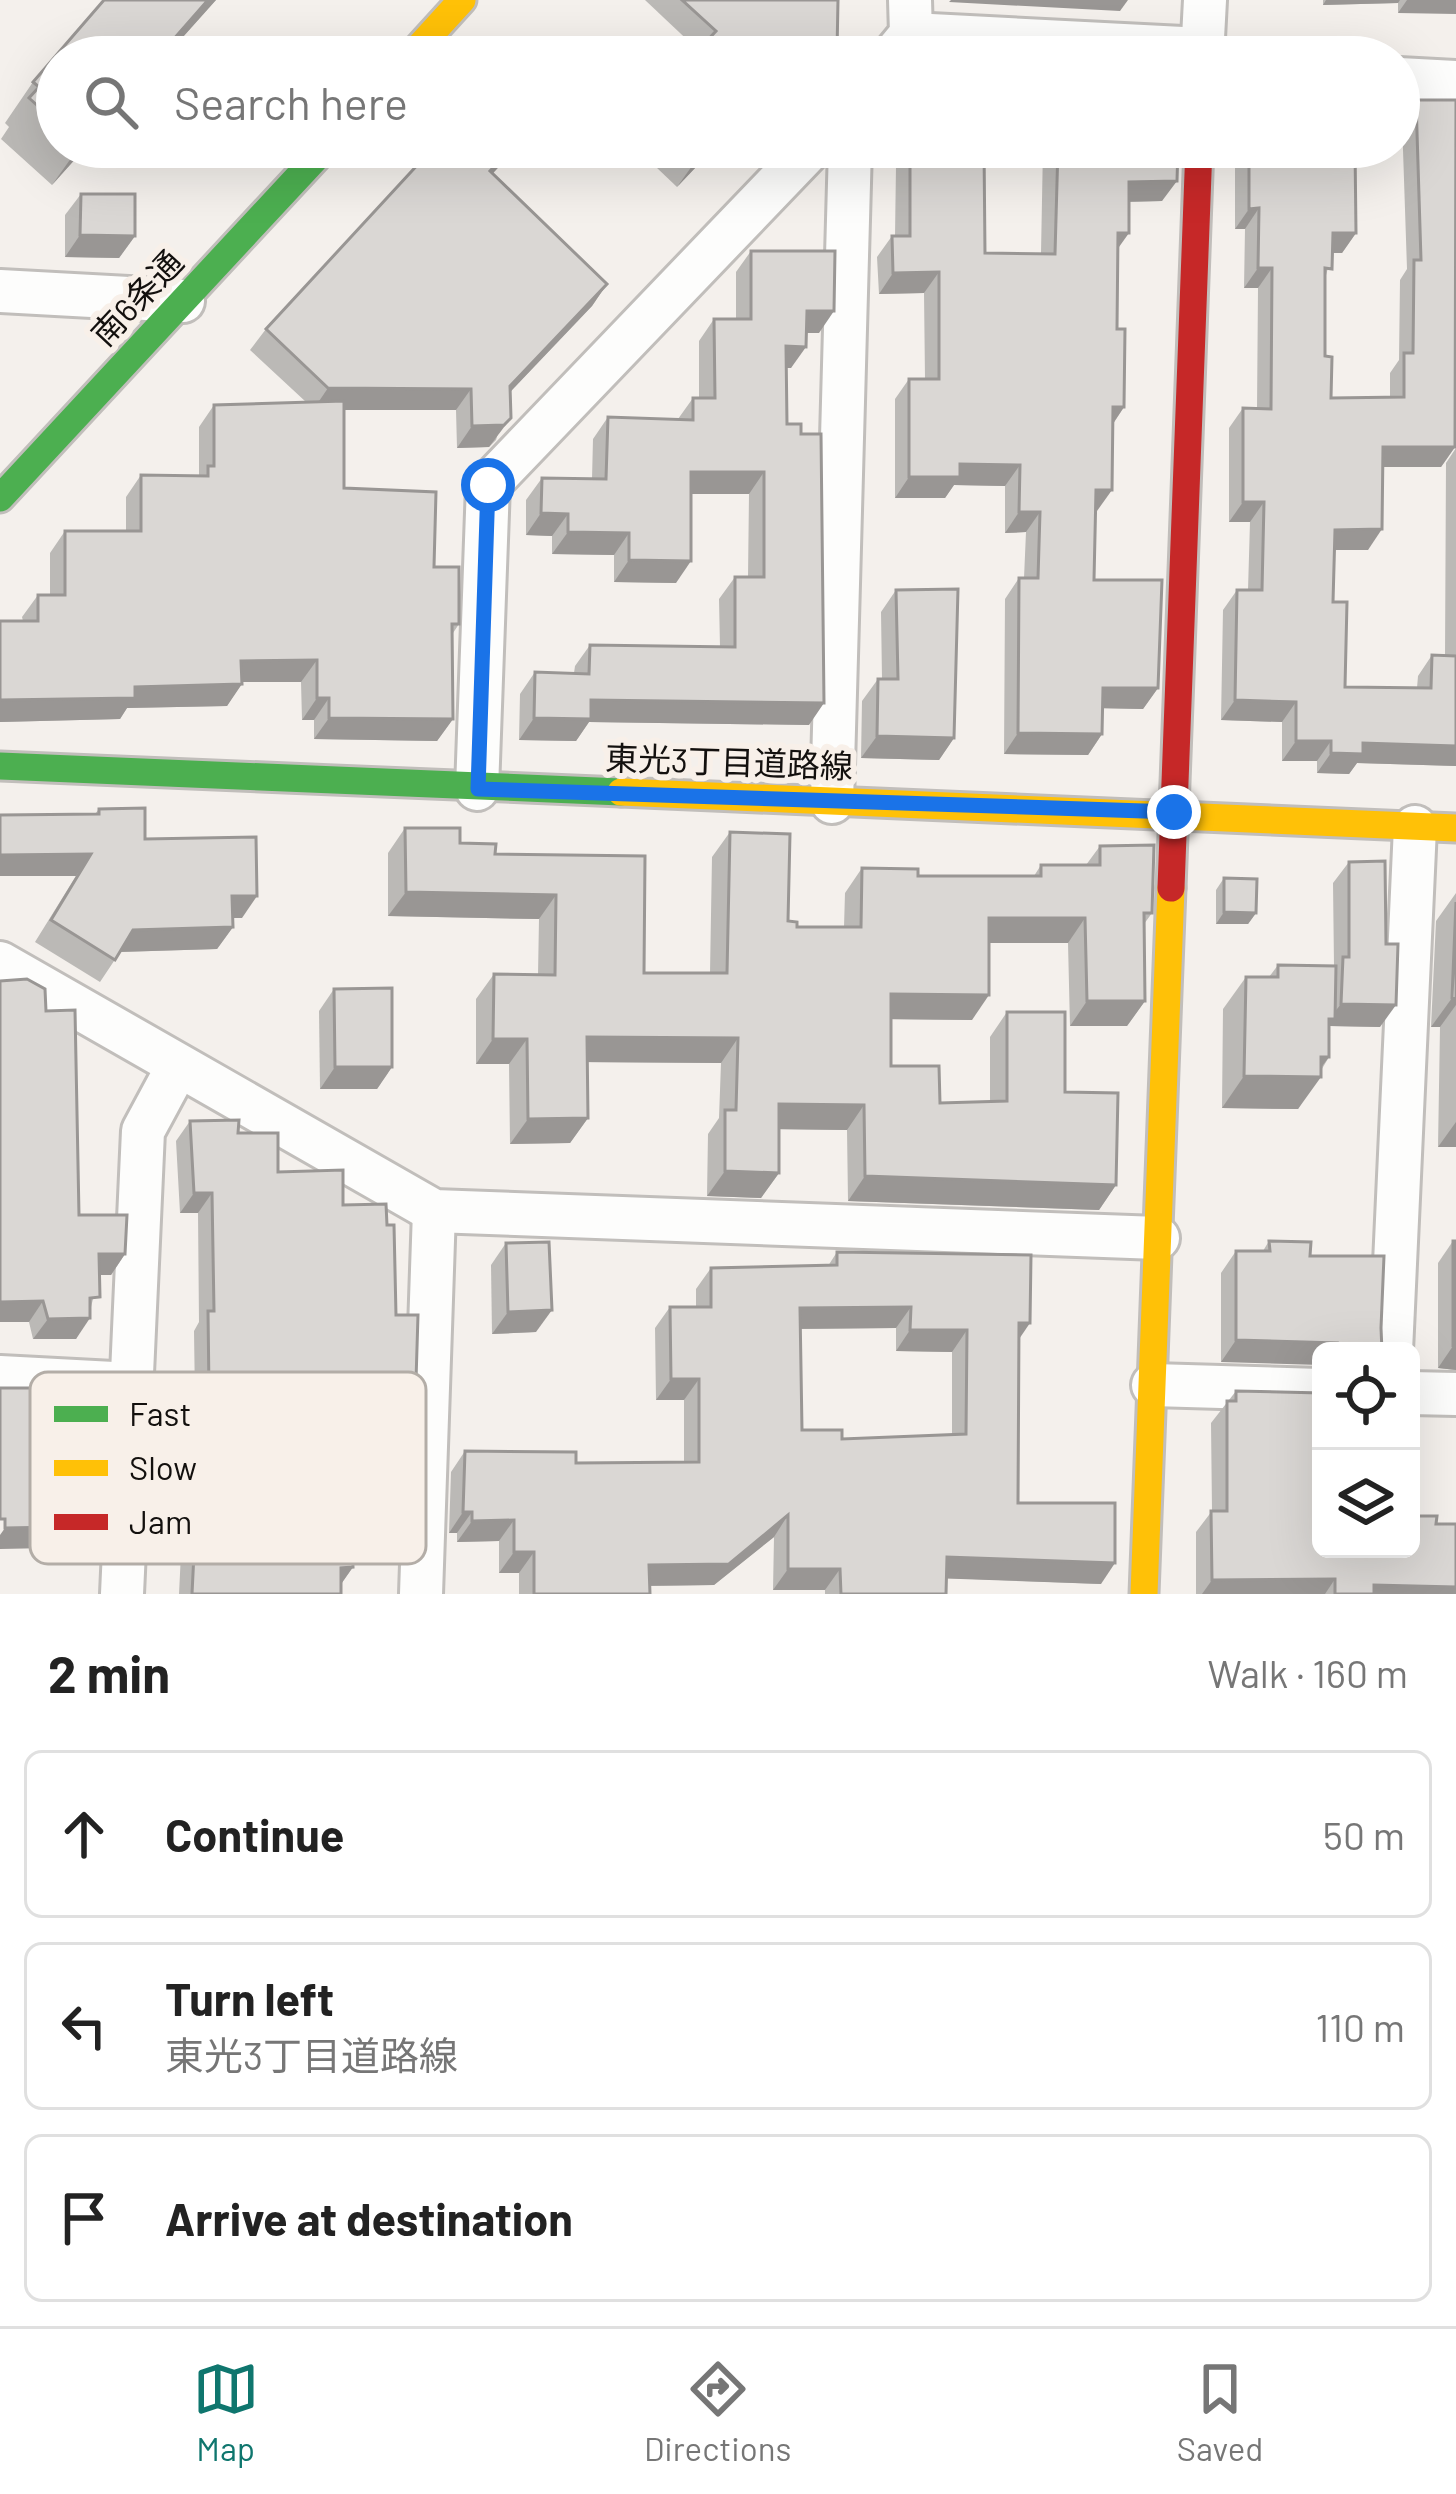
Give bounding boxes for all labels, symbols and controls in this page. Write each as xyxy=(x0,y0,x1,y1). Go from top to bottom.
search box xyxy=(36,36,1420,168)
icon: search xyxy=(78,69,144,135)
text: Search here xyxy=(174,75,408,129)
street label: 南6条通 xyxy=(82,241,190,353)
route start xyxy=(461,458,515,512)
street label: 東光3丁目道路線 xyxy=(604,737,854,785)
route end xyxy=(1147,785,1201,839)
map controls xyxy=(1312,1342,1420,1558)
button: locate xyxy=(1312,1342,1420,1450)
legend xyxy=(30,1372,426,1564)
text: Fast xyxy=(129,1393,191,1433)
text: Slow xyxy=(129,1447,197,1487)
button: layers xyxy=(1312,1450,1420,1558)
text: Jam xyxy=(129,1501,192,1541)
text: 2 min xyxy=(48,1642,170,1703)
text: Walk · 160 m xyxy=(1208,1649,1408,1696)
icon: ahead xyxy=(51,1801,117,1867)
text: Continue xyxy=(165,1807,344,1861)
text: 50 m xyxy=(1323,1811,1405,1858)
text: Turn left xyxy=(165,1971,334,2025)
icon: left xyxy=(51,1993,117,2059)
text: 110 m xyxy=(1315,2003,1405,2050)
text: 東光3丁目道路線 xyxy=(165,2031,458,2078)
icon: arrive xyxy=(51,2185,117,2251)
text: Arrive at destination xyxy=(165,2191,573,2245)
tab: Map xyxy=(193,2356,259,2468)
tab: Directions xyxy=(644,2356,791,2468)
tab: Saved xyxy=(1177,2356,1263,2468)

